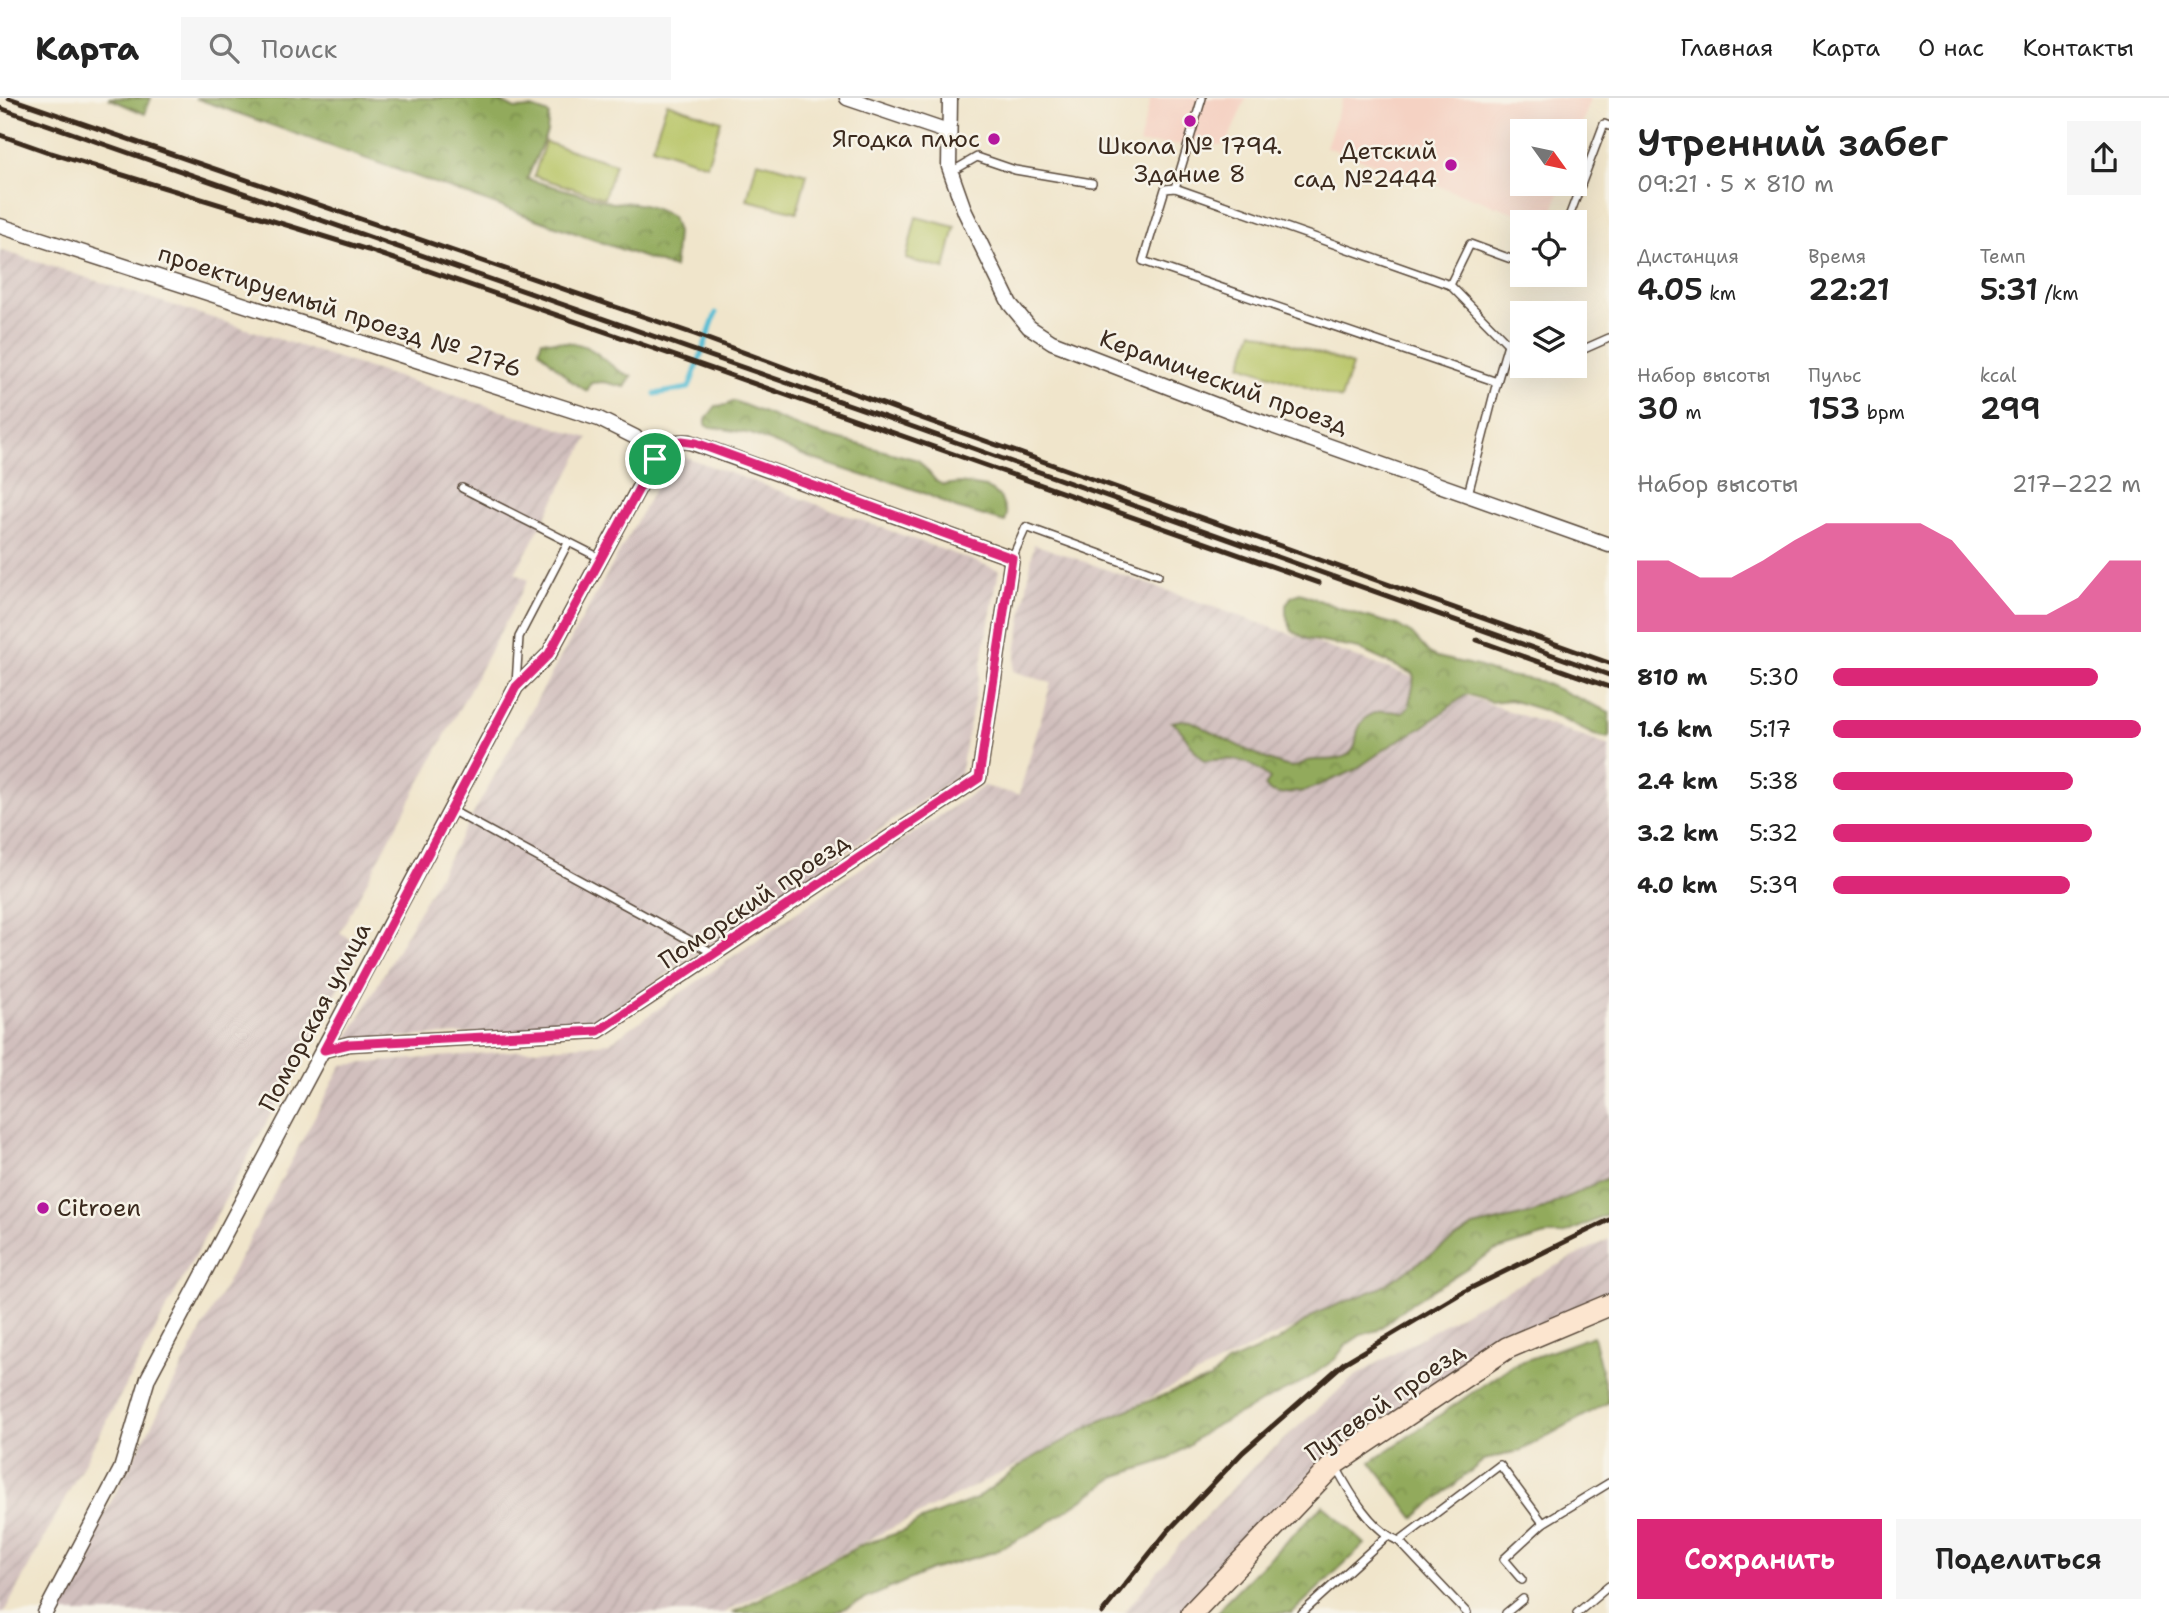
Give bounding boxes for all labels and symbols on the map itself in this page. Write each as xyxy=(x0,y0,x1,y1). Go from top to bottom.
marker: Школа № 1794. Здание 8 xyxy=(1182,113,1198,129)
north arrow xyxy=(1510,119,1587,196)
place label: Ягодка плюс xyxy=(832,123,980,155)
place label: Школа № 1794. Здание 8 xyxy=(1098,130,1282,190)
marker: Ягодка плюс xyxy=(986,131,1002,147)
place label: Детский сад №2444 xyxy=(1293,135,1437,195)
marker: Детский сад №2444 xyxy=(1443,157,1459,173)
street label: проектируемый проезд № 2176 xyxy=(154,237,526,385)
street label: Керамический проезд xyxy=(1095,322,1353,442)
pin xyxy=(625,429,685,489)
street label: Поморский проезд xyxy=(653,825,855,977)
street label: Поморская улица xyxy=(252,917,378,1117)
place label: Citroen xyxy=(57,1192,141,1224)
marker: Citroen xyxy=(35,1200,51,1216)
street label: Путевой проезд xyxy=(1299,1335,1471,1469)

